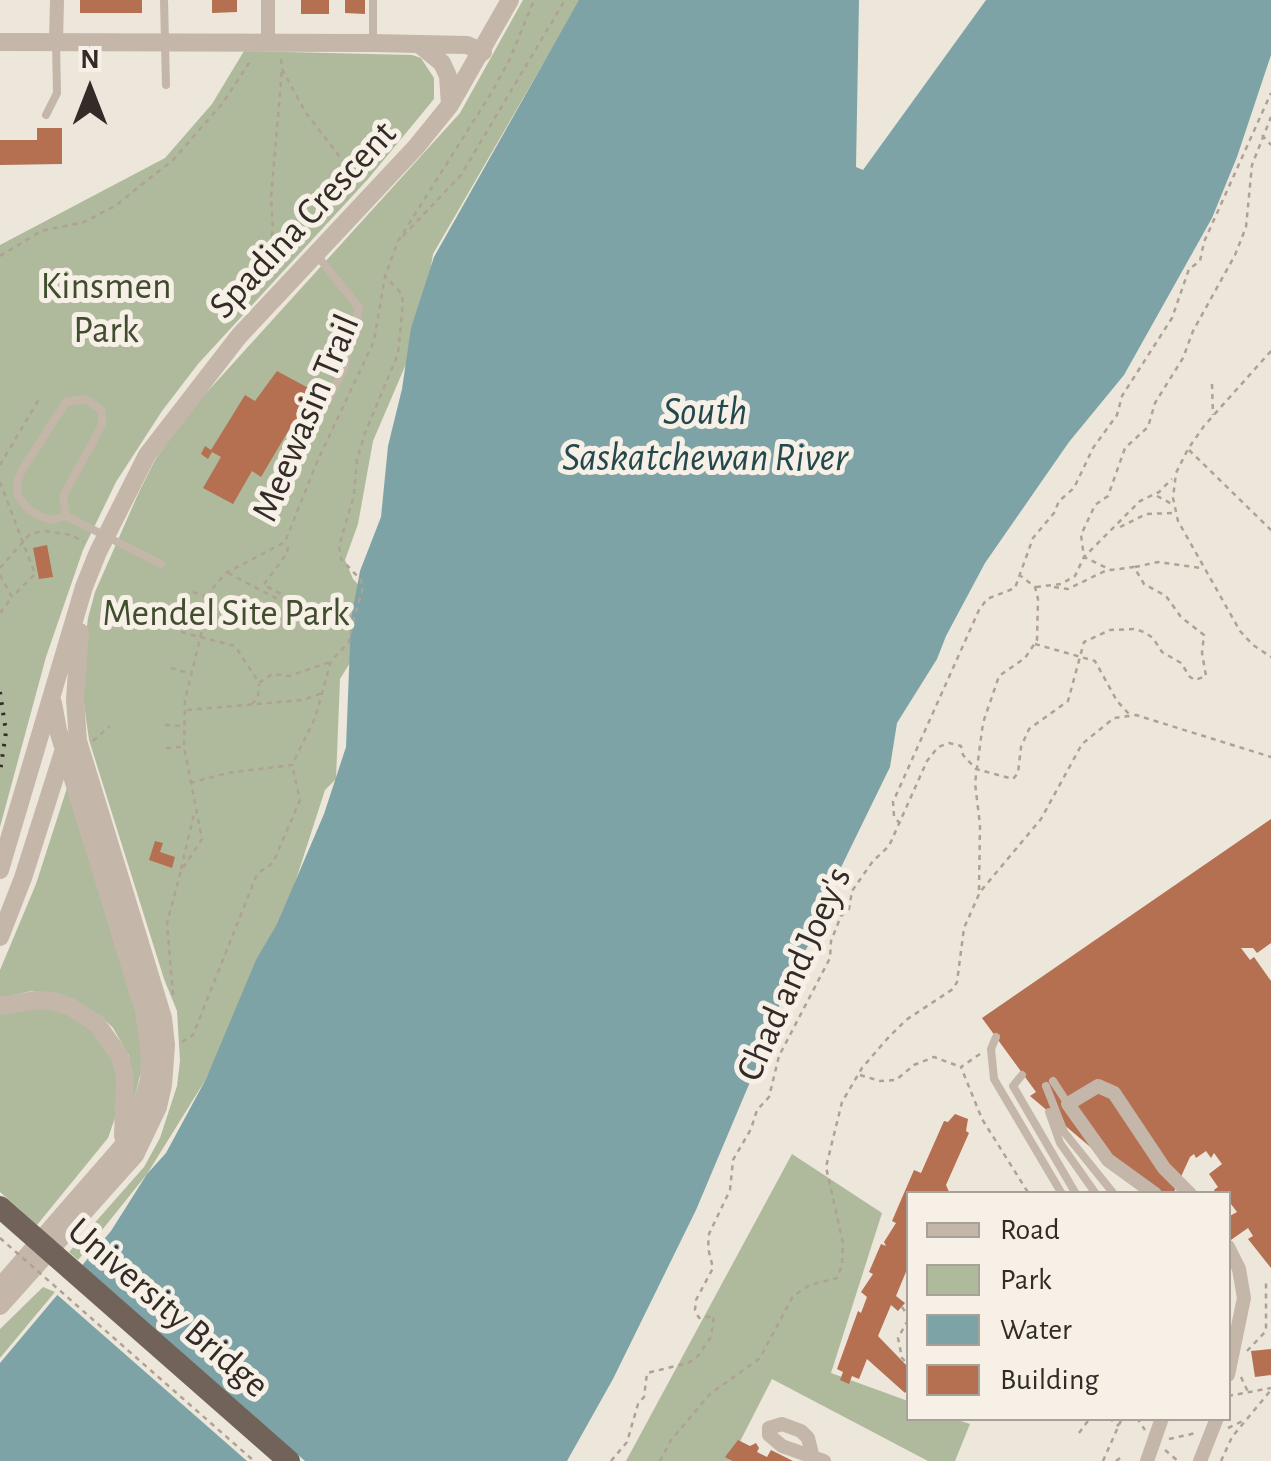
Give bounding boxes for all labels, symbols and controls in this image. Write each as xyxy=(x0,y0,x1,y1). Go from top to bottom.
north arrow xyxy=(40,40,140,140)
text: N xyxy=(80,46,100,74)
street label: Spadina Crescent xyxy=(200,112,406,328)
park label: Kinsmen Park xyxy=(40,264,172,353)
street label: Meewasin Trail xyxy=(242,308,370,528)
water label: South Saskatchewan River xyxy=(562,388,848,482)
park label: Mendel Site Park xyxy=(102,591,350,637)
street label: Chad and Joey's xyxy=(726,860,862,1088)
legend xyxy=(906,1191,1231,1421)
street label: University Bridge xyxy=(58,1208,278,1408)
text: Road xyxy=(1000,1215,1060,1245)
text: Park xyxy=(1000,1265,1052,1295)
text: Water xyxy=(1000,1315,1072,1345)
text: Building xyxy=(1000,1365,1099,1395)

